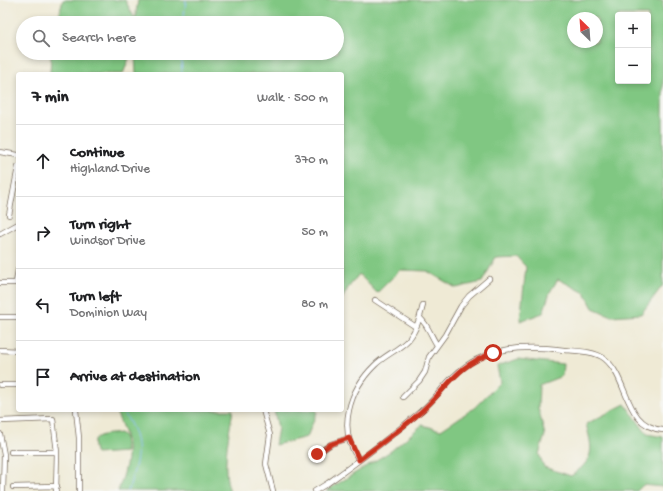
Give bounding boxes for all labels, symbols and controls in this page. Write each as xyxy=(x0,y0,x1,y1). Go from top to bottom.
north arrow xyxy=(567,12,603,48)
map controls xyxy=(615,12,651,84)
button: + xyxy=(615,12,651,48)
search box xyxy=(16,16,344,60)
icon: search xyxy=(30,27,52,49)
text: Search here xyxy=(62,29,136,47)
button: − xyxy=(615,48,651,84)
text: 7 min xyxy=(32,88,69,108)
text: Walk · 500 m xyxy=(257,91,328,106)
text: Continue xyxy=(70,144,124,162)
icon: ahead xyxy=(32,150,54,172)
text: 370 m xyxy=(295,153,328,168)
text: Highland Drive xyxy=(70,162,150,177)
text: Turn right xyxy=(70,216,130,234)
icon: right xyxy=(32,222,54,244)
text: 50 m xyxy=(301,225,328,240)
text: Windsor Drive xyxy=(70,234,145,249)
text: Turn left xyxy=(70,288,121,306)
icon: left xyxy=(32,294,54,316)
text: 80 m xyxy=(301,297,328,312)
text: Dominion Way xyxy=(70,306,147,321)
route start xyxy=(484,344,502,362)
icon: arrive xyxy=(32,366,54,388)
text: Arrive at destination xyxy=(70,368,200,386)
route end xyxy=(308,445,326,463)

